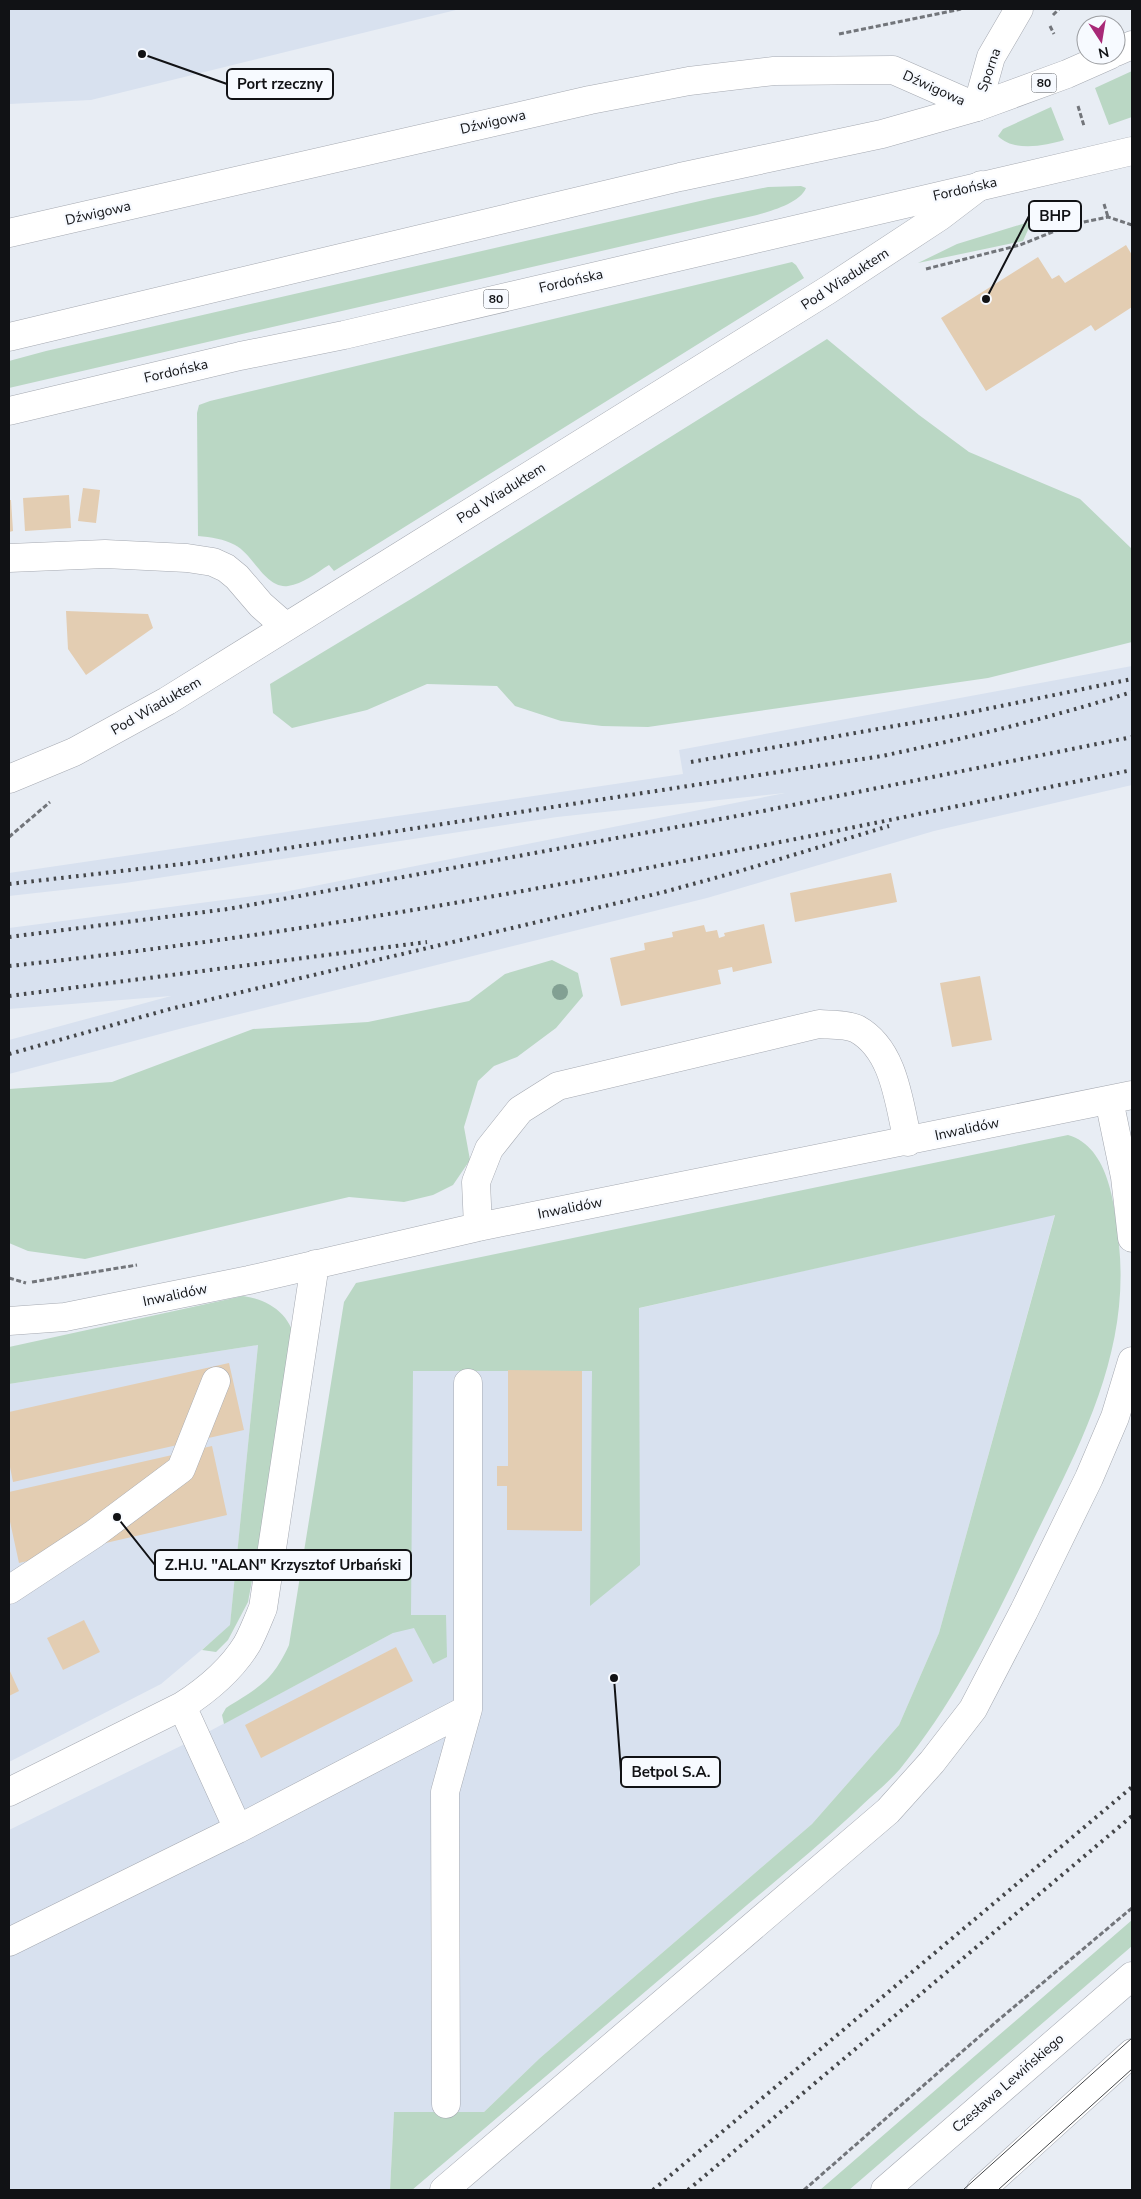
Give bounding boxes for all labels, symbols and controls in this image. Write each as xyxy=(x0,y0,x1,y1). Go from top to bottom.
north arrow xyxy=(1076,15,1126,65)
text: N xyxy=(1096,42,1111,63)
street label: Sporna xyxy=(973,46,1005,94)
street label: Dźwigowa xyxy=(900,66,968,110)
callout: Port rzeczny xyxy=(227,69,333,99)
text: Port rzeczny xyxy=(237,74,323,94)
road number: 80 xyxy=(1032,74,1056,92)
street label: Dźwigowa xyxy=(458,105,528,139)
street label: Fordońska xyxy=(931,172,999,206)
street label: Dźwigowa xyxy=(63,196,133,230)
callout: BHP xyxy=(1029,201,1081,231)
text: BHP xyxy=(1039,206,1071,226)
street label: Pod Wiaduktem xyxy=(797,243,893,315)
street label: Fordońska xyxy=(537,264,605,298)
road number: 80 xyxy=(484,290,508,308)
street label: Fordońska xyxy=(142,354,210,388)
street label: Pod Wiaduktem xyxy=(453,458,549,528)
street label: Pod Wiaduktem xyxy=(107,672,205,740)
street label: Inwalidów xyxy=(933,1113,1001,1145)
street label: Inwalidów xyxy=(536,1192,604,1224)
street label: Inwalidów xyxy=(141,1279,209,1311)
callout: Z.H.U. "ALAN" Krzysztof Urbański xyxy=(155,1550,411,1580)
text: Z.H.U. "ALAN" Krzysztof Urbański xyxy=(165,1555,401,1575)
callout: Betpol S.A. xyxy=(621,1757,720,1787)
text: Betpol S.A. xyxy=(631,1762,711,1782)
street label: Czesława Lewińskiego xyxy=(948,2029,1068,2137)

